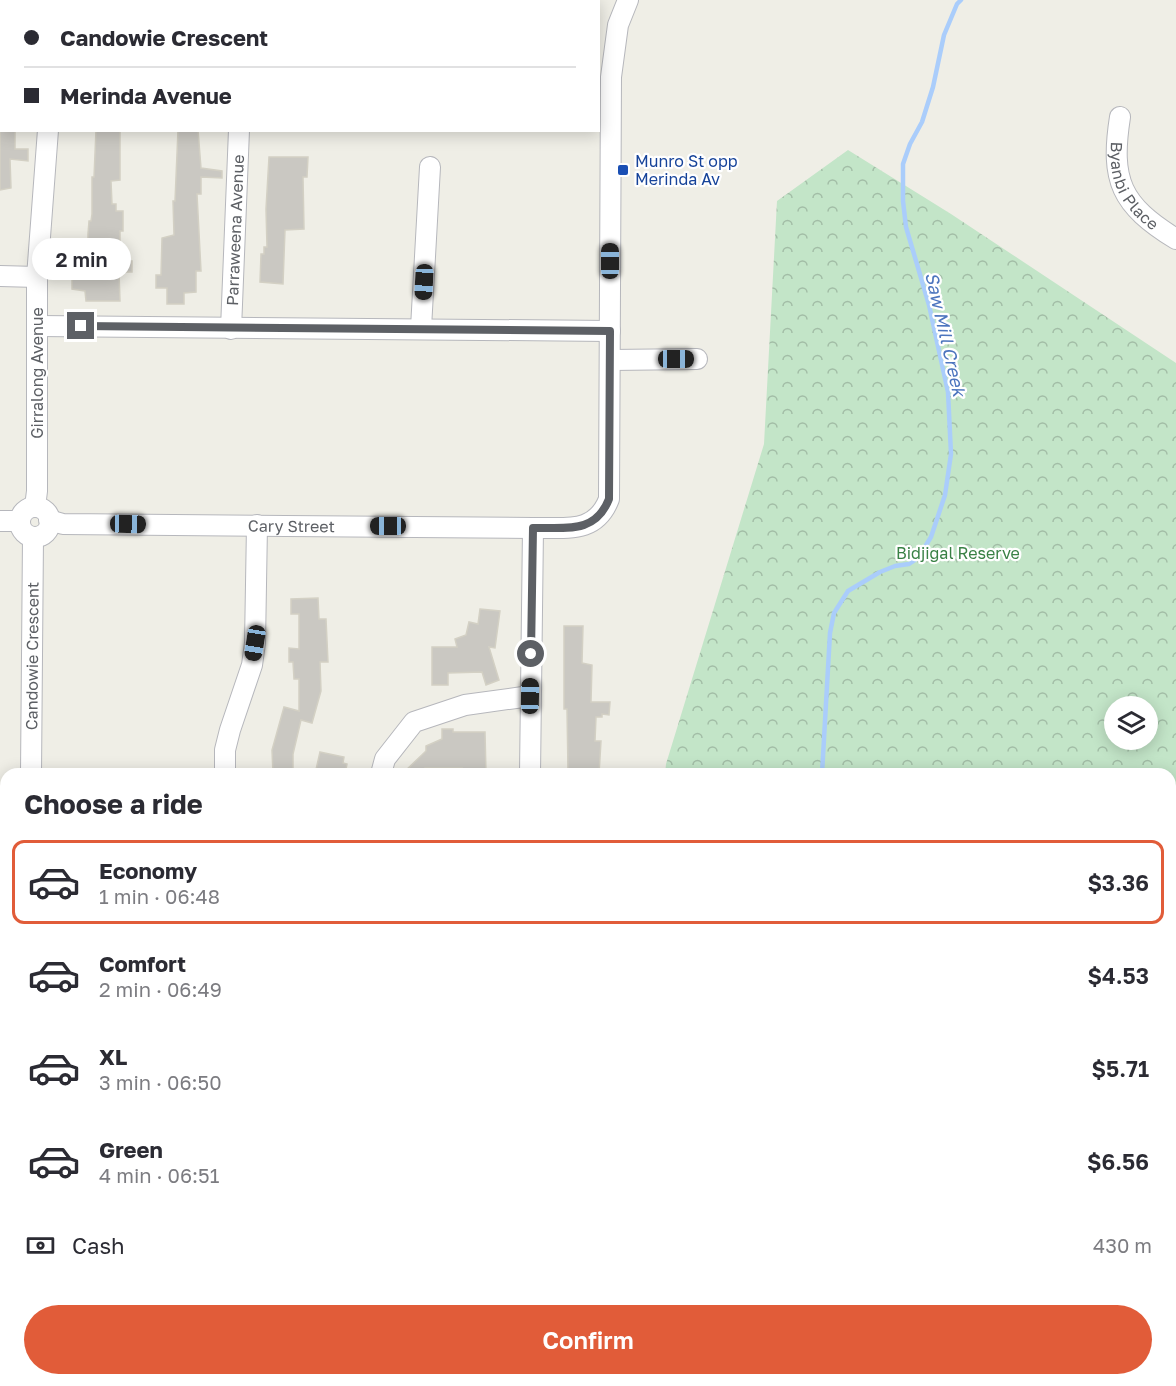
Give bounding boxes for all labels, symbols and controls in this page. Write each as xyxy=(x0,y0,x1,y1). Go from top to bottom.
text: Candowie Crescent xyxy=(60,24,268,51)
text: Merinda Avenue xyxy=(60,82,232,109)
street label: Byanbi Place xyxy=(1107,141,1163,234)
place label: Munro St opp Merinda Av xyxy=(635,151,738,189)
street label: Parraweena Avenue xyxy=(222,154,248,306)
marker: Munro St opp Merinda Av xyxy=(616,163,630,177)
callout: 2 min xyxy=(32,239,130,281)
car xyxy=(601,243,619,279)
text: 2 min xyxy=(56,247,108,271)
car xyxy=(414,264,434,300)
water label: Saw Mill Creek xyxy=(921,270,971,400)
street label: Girralong Avenue xyxy=(27,307,47,439)
route end xyxy=(67,312,94,339)
car xyxy=(658,350,694,368)
car xyxy=(110,515,146,533)
street label: Cary Street xyxy=(248,516,335,536)
car xyxy=(370,517,406,535)
park label: Bidjigal Reserve xyxy=(896,543,1020,563)
street label: Candowie Crescent xyxy=(21,582,43,730)
car xyxy=(243,624,267,662)
route start xyxy=(517,640,544,667)
car xyxy=(521,678,539,714)
map controls xyxy=(1104,696,1158,750)
button: layers xyxy=(1104,696,1158,750)
text: Choose a ride xyxy=(24,788,203,820)
icon: car xyxy=(27,855,81,909)
text: Economy xyxy=(99,857,197,884)
text: $3.36 xyxy=(1087,869,1149,896)
text: 1 min · 06:48 xyxy=(99,884,220,908)
icon: car xyxy=(27,948,81,1002)
text: Comfort xyxy=(99,950,186,977)
text: $4.53 xyxy=(1087,962,1149,989)
text: 2 min · 06:49 xyxy=(99,977,222,1001)
icon: car xyxy=(27,1041,81,1095)
text: XL xyxy=(99,1043,127,1070)
text: $5.71 xyxy=(1092,1055,1149,1082)
text: 3 min · 06:50 xyxy=(99,1070,222,1094)
icon: car xyxy=(27,1134,81,1188)
text: Green xyxy=(99,1136,163,1163)
text: $6.56 xyxy=(1087,1148,1149,1175)
text: 4 min · 06:51 xyxy=(99,1163,219,1187)
icon: cash xyxy=(24,1229,57,1262)
text: Cash xyxy=(72,1232,125,1259)
text: 430 m xyxy=(1093,1233,1152,1257)
button: Confirm xyxy=(24,1305,1152,1374)

